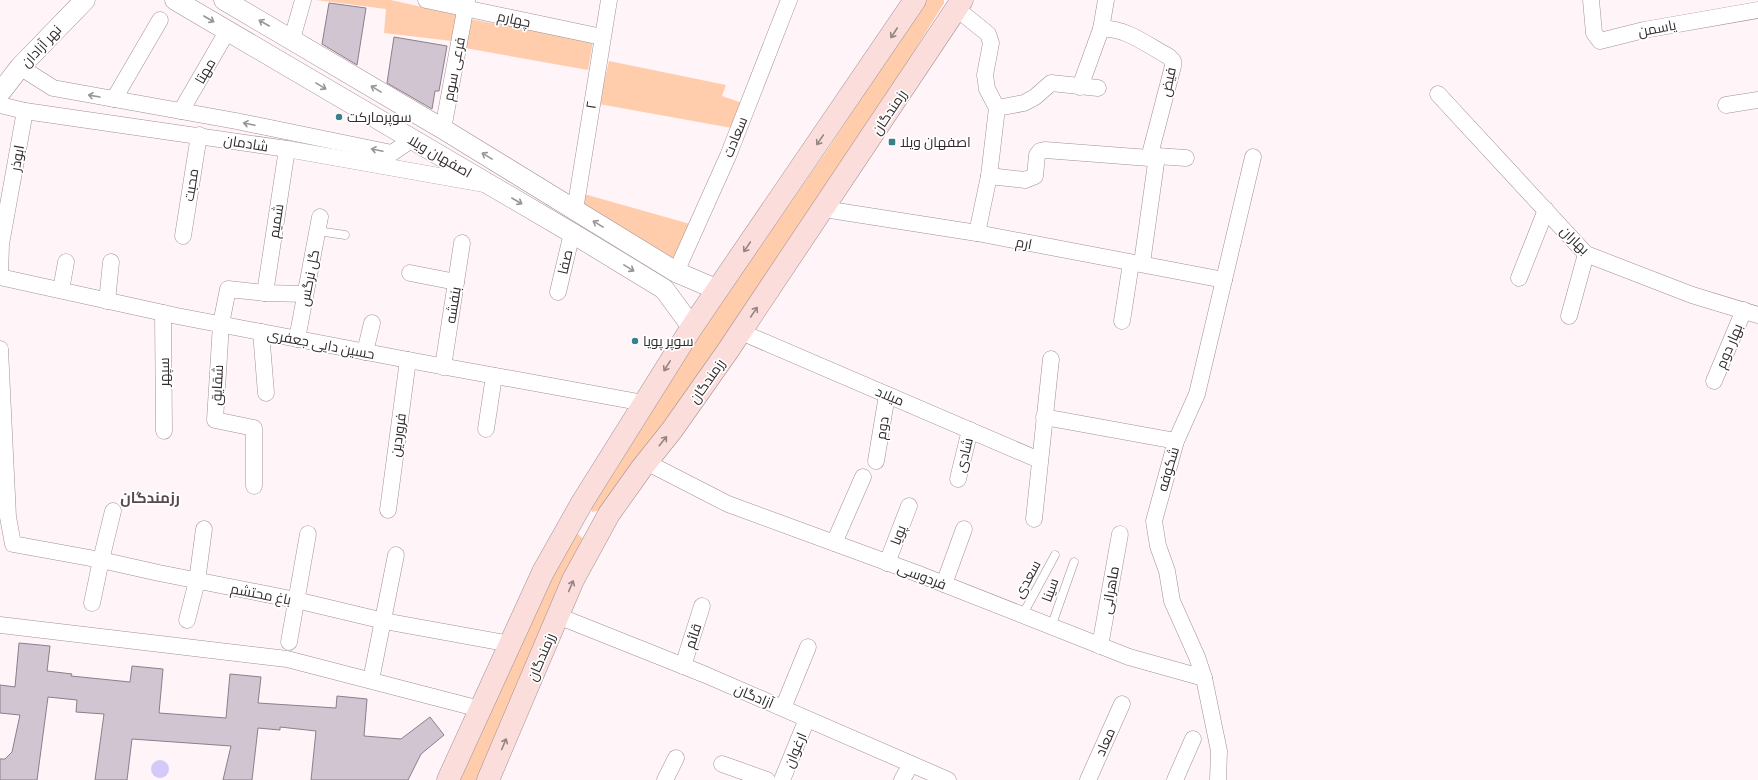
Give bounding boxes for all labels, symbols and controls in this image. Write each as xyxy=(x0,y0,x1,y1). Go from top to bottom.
street label: چهارم xyxy=(495,7,532,32)
street label: یاسمن xyxy=(1636,15,1678,41)
one-way arrow xyxy=(203,16,215,24)
one-way arrow xyxy=(258,18,270,26)
street label: نهر آزادان xyxy=(17,21,65,71)
one-way arrow xyxy=(890,27,898,38)
street label: فرعی سوم xyxy=(439,35,470,103)
street label: مهتا xyxy=(191,55,219,87)
street label: فیض xyxy=(1156,66,1180,98)
one-way arrow xyxy=(315,82,327,90)
one-way arrow xyxy=(371,85,382,93)
street label: رزمندگان xyxy=(867,86,911,138)
one-way arrow xyxy=(88,91,101,99)
street label: ۲ xyxy=(582,100,600,110)
place label: سوپرمارکت xyxy=(347,108,412,127)
marker: سوپرمارکت xyxy=(334,112,344,122)
street label: سعادت xyxy=(719,114,751,160)
one-way arrow xyxy=(243,120,256,128)
street label: اصفهان ویلا xyxy=(405,130,475,182)
street label: شادمان xyxy=(222,131,270,155)
place label: اصفهان ویلا xyxy=(900,133,971,151)
one-way arrow xyxy=(816,134,824,145)
marker: اصفهان ویلا xyxy=(887,137,897,147)
street label: ابوذر xyxy=(6,144,28,173)
one-way arrow xyxy=(370,146,383,154)
one-way arrow xyxy=(481,152,493,160)
street label: محبت xyxy=(180,167,202,203)
one-way arrow xyxy=(511,198,523,206)
street label: شمیم xyxy=(264,203,289,240)
one-way arrow xyxy=(593,220,604,228)
street label: بهاران xyxy=(1557,222,1593,258)
street label: ارم xyxy=(1014,233,1034,254)
one-way arrow xyxy=(743,242,751,253)
street label: گل نرگس xyxy=(295,248,323,308)
street label: صفا xyxy=(553,248,577,276)
one-way arrow xyxy=(623,264,635,272)
street label: بنفشه xyxy=(441,285,465,325)
one-way arrow xyxy=(750,307,758,318)
street label: بهار دوم xyxy=(1712,321,1747,372)
street label: حسین دایی جعفری xyxy=(266,325,376,363)
place label: سوپر پویا xyxy=(643,332,694,351)
marker: سوپر پویا xyxy=(630,336,640,346)
street label: رزمندگان xyxy=(685,355,729,407)
street label: سپهر xyxy=(155,357,174,388)
one-way arrow xyxy=(663,360,671,371)
street label: شقایق xyxy=(207,364,227,406)
street label: میلاد xyxy=(873,382,907,410)
street label: فروردین xyxy=(386,412,410,458)
street label: دوم xyxy=(871,415,894,441)
one-way arrow xyxy=(659,436,668,447)
street label: شادی xyxy=(951,436,977,474)
street label: شکوفه xyxy=(1153,445,1183,493)
district label: رزمندگان xyxy=(120,487,180,508)
street label: پویا xyxy=(886,522,911,548)
street label: سعدی xyxy=(1009,557,1045,601)
street label: فردوسی xyxy=(895,558,949,594)
street label: ماهرانی xyxy=(1097,565,1123,615)
street label: سینا xyxy=(1037,576,1063,604)
street label: باغ محتشم xyxy=(229,579,293,610)
one-way arrow xyxy=(567,580,575,592)
street label: قائم xyxy=(680,621,706,651)
street label: رزمندگان xyxy=(523,630,559,684)
street label: آزادگان xyxy=(732,680,777,712)
street label: معاد xyxy=(1091,725,1119,759)
street label: ارغوان xyxy=(780,729,810,771)
one-way arrow xyxy=(500,739,508,751)

